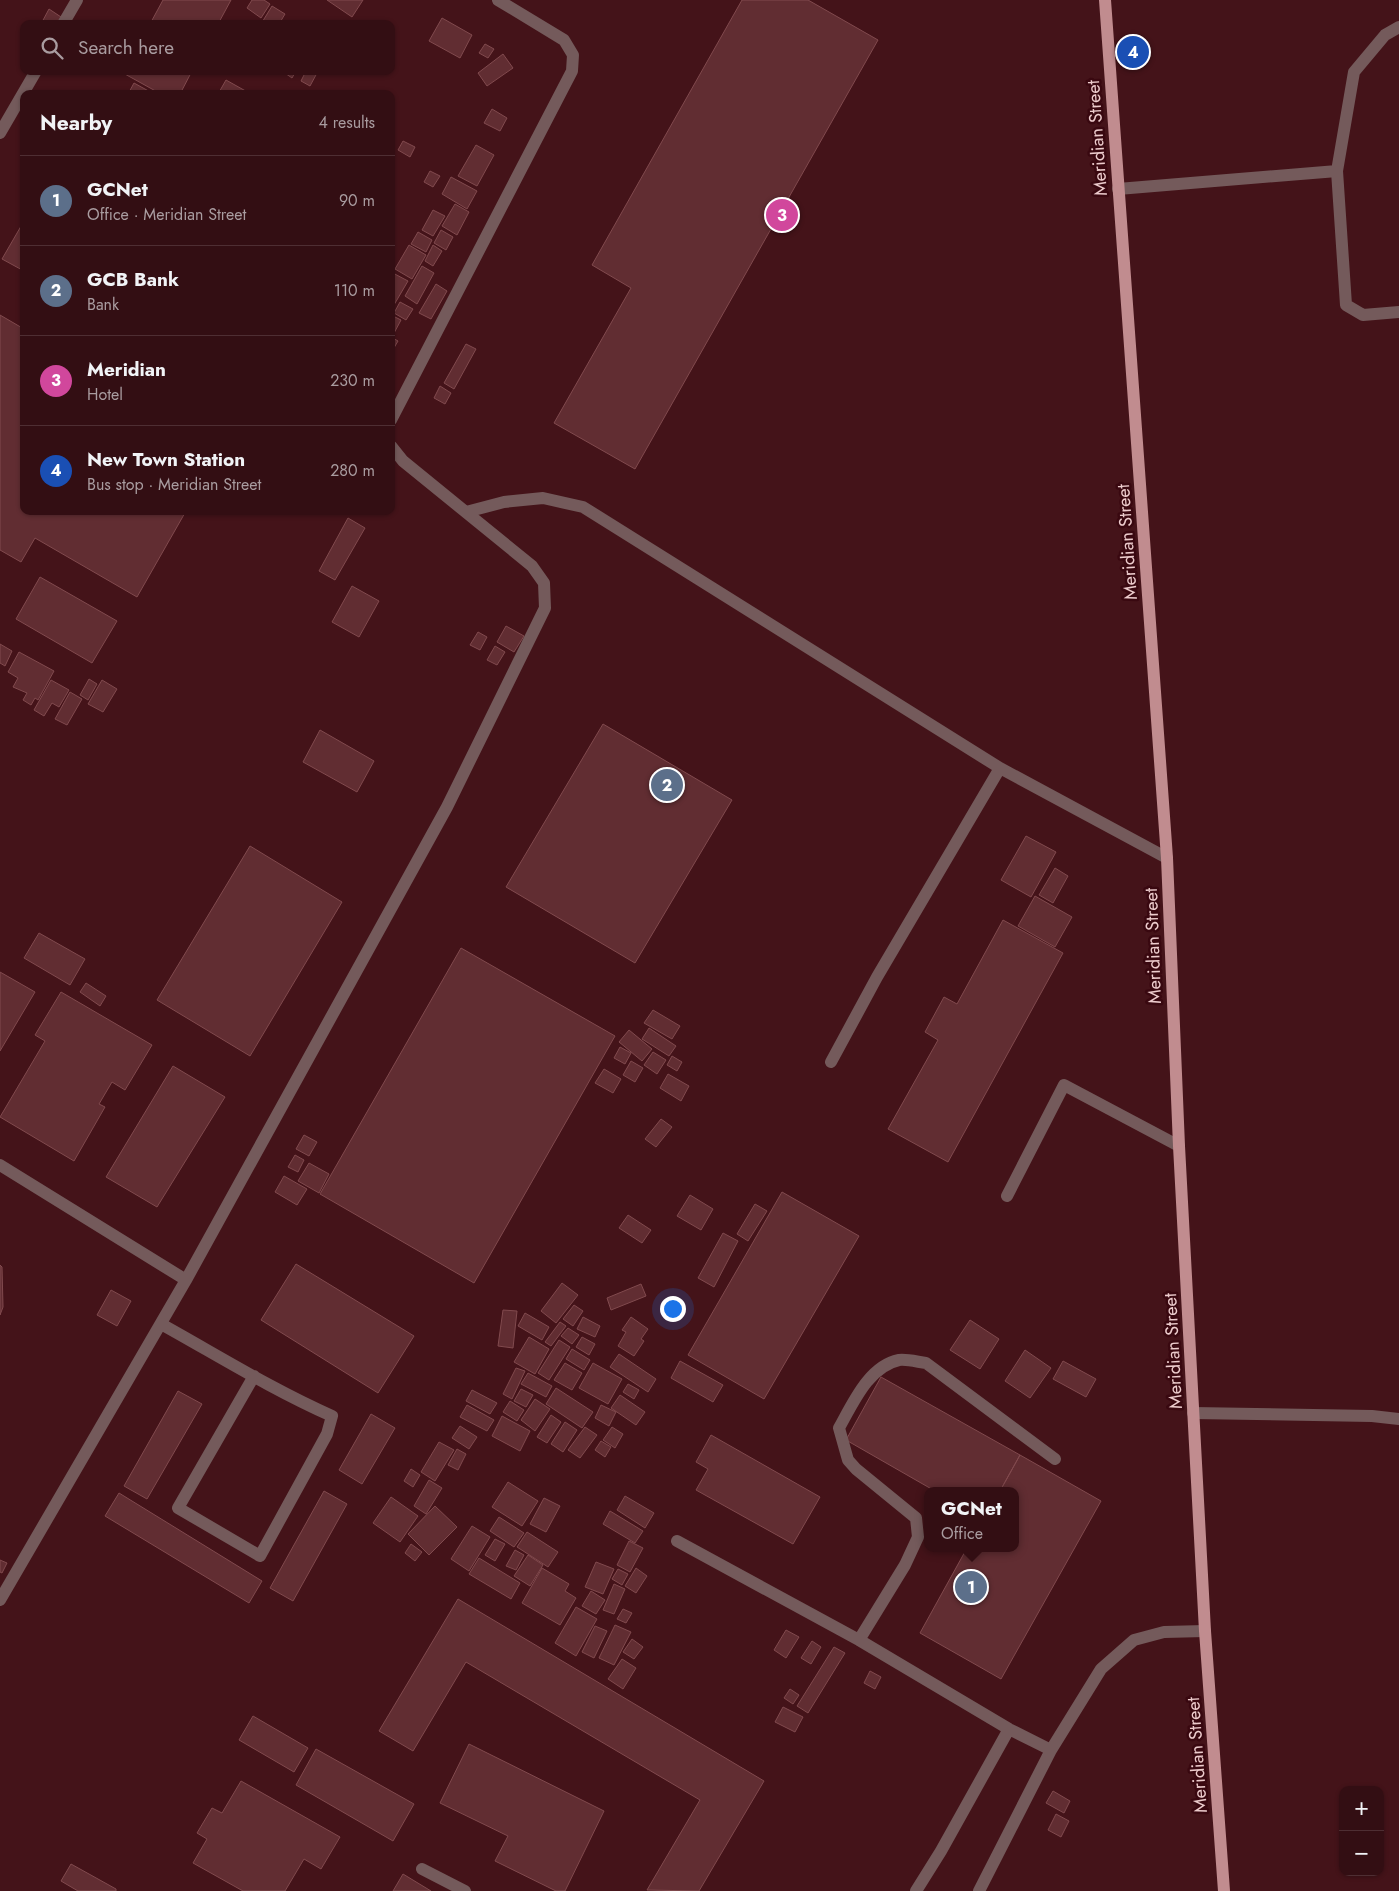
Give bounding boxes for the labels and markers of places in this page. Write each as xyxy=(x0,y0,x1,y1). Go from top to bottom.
pin: 4 xyxy=(1117,33,1149,71)
pin: 3 xyxy=(766,196,798,234)
pin: 2 xyxy=(651,766,683,804)
pin: 1 xyxy=(955,1568,987,1606)

